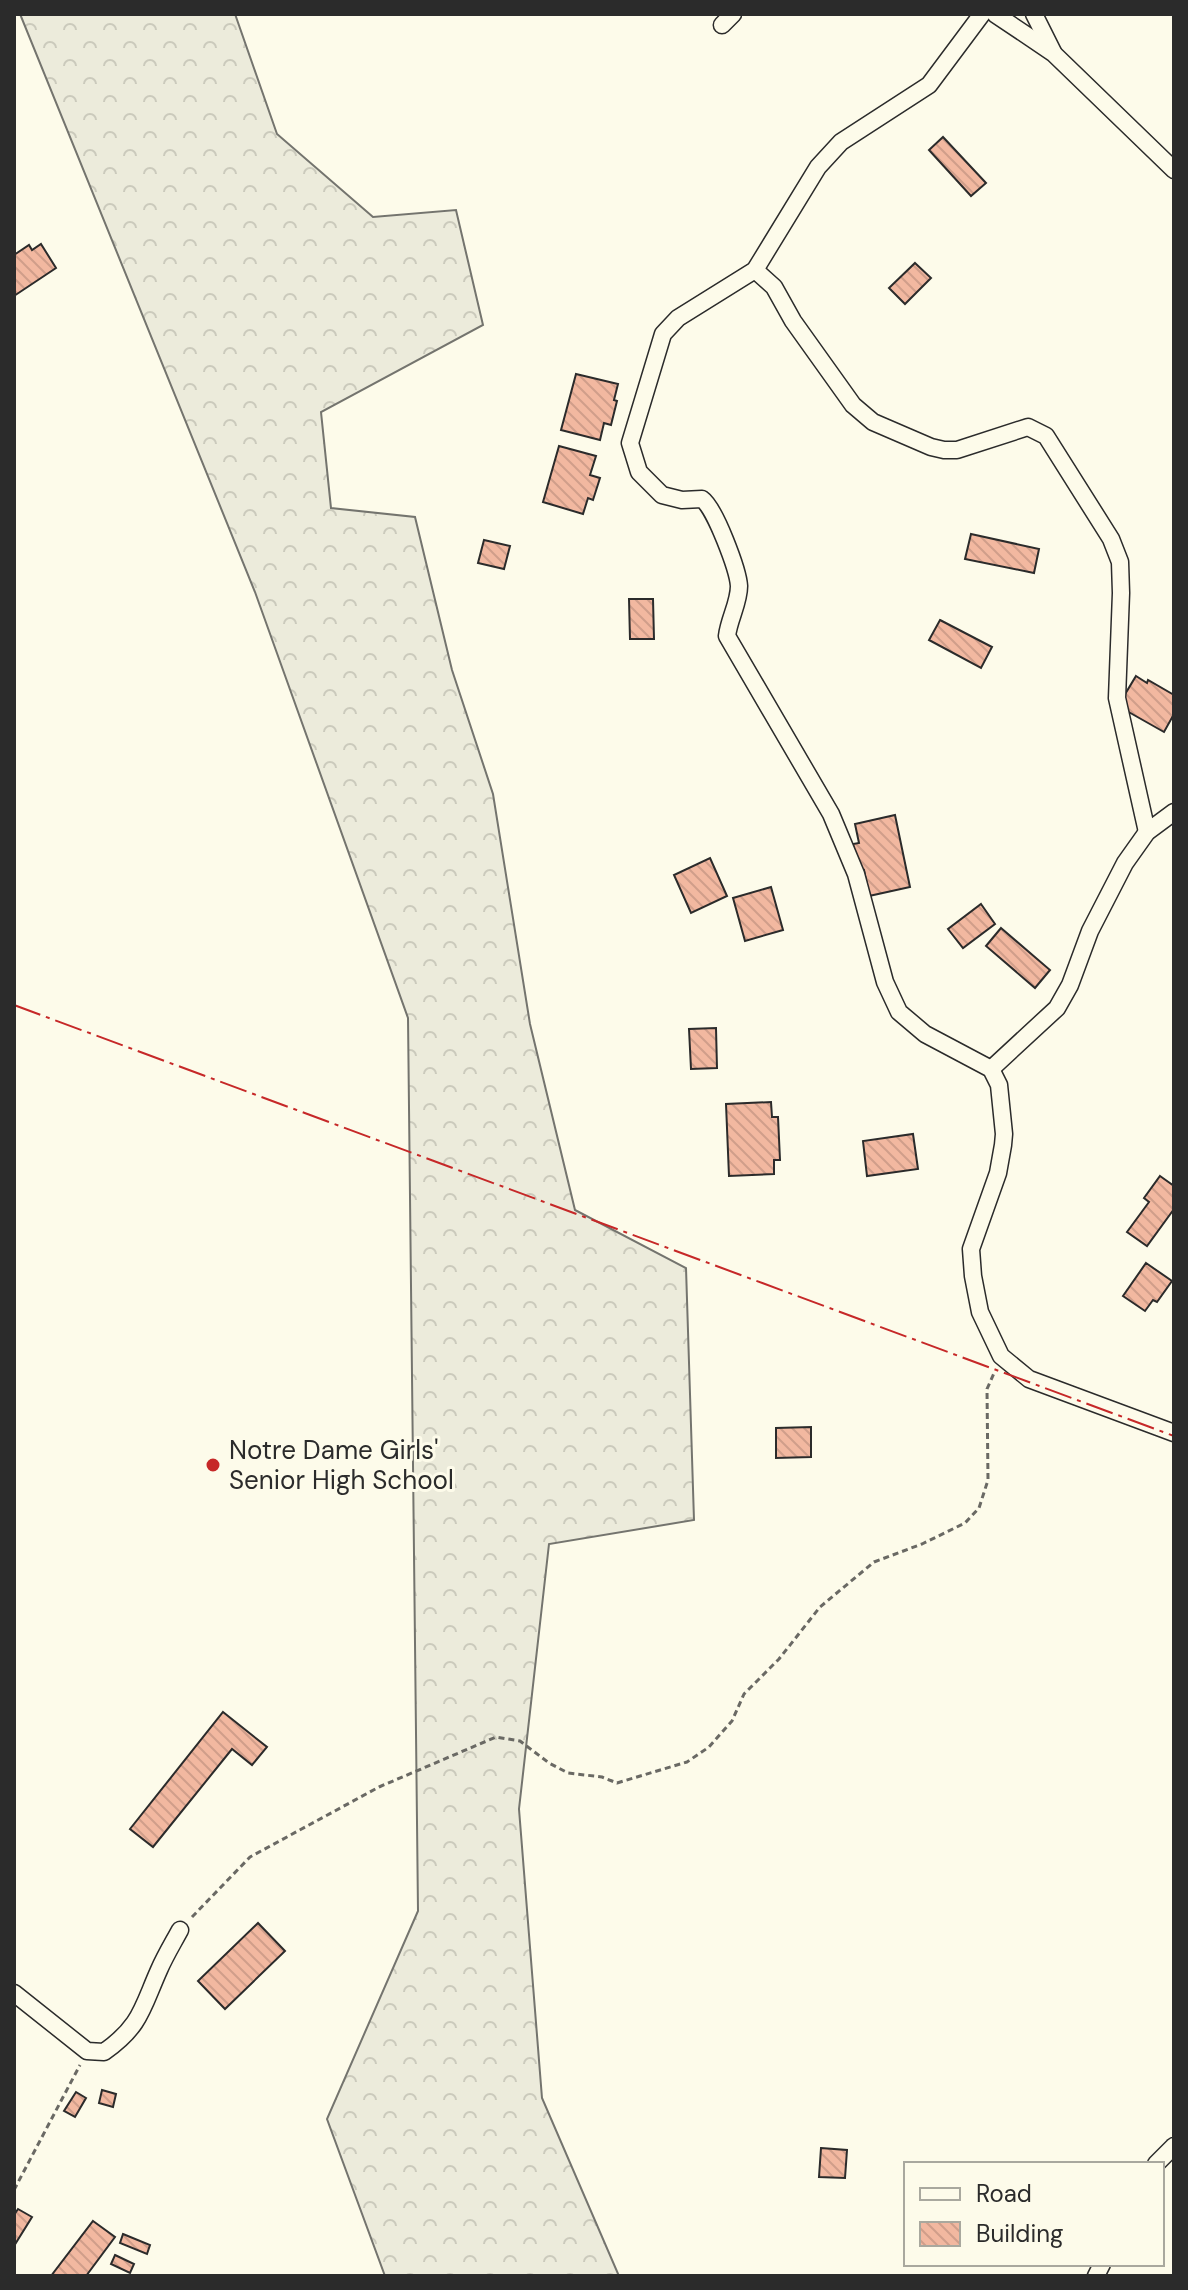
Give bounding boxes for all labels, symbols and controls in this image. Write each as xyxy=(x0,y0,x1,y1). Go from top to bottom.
place label: Notre Dame Girls' Senior High School xyxy=(229,1433,454,1497)
marker: Notre Dame Girls' Senior High School xyxy=(204,1456,222,1474)
legend xyxy=(904,2162,1164,2266)
text: Road xyxy=(976,2178,1032,2209)
text: Building xyxy=(976,2218,1063,2249)

